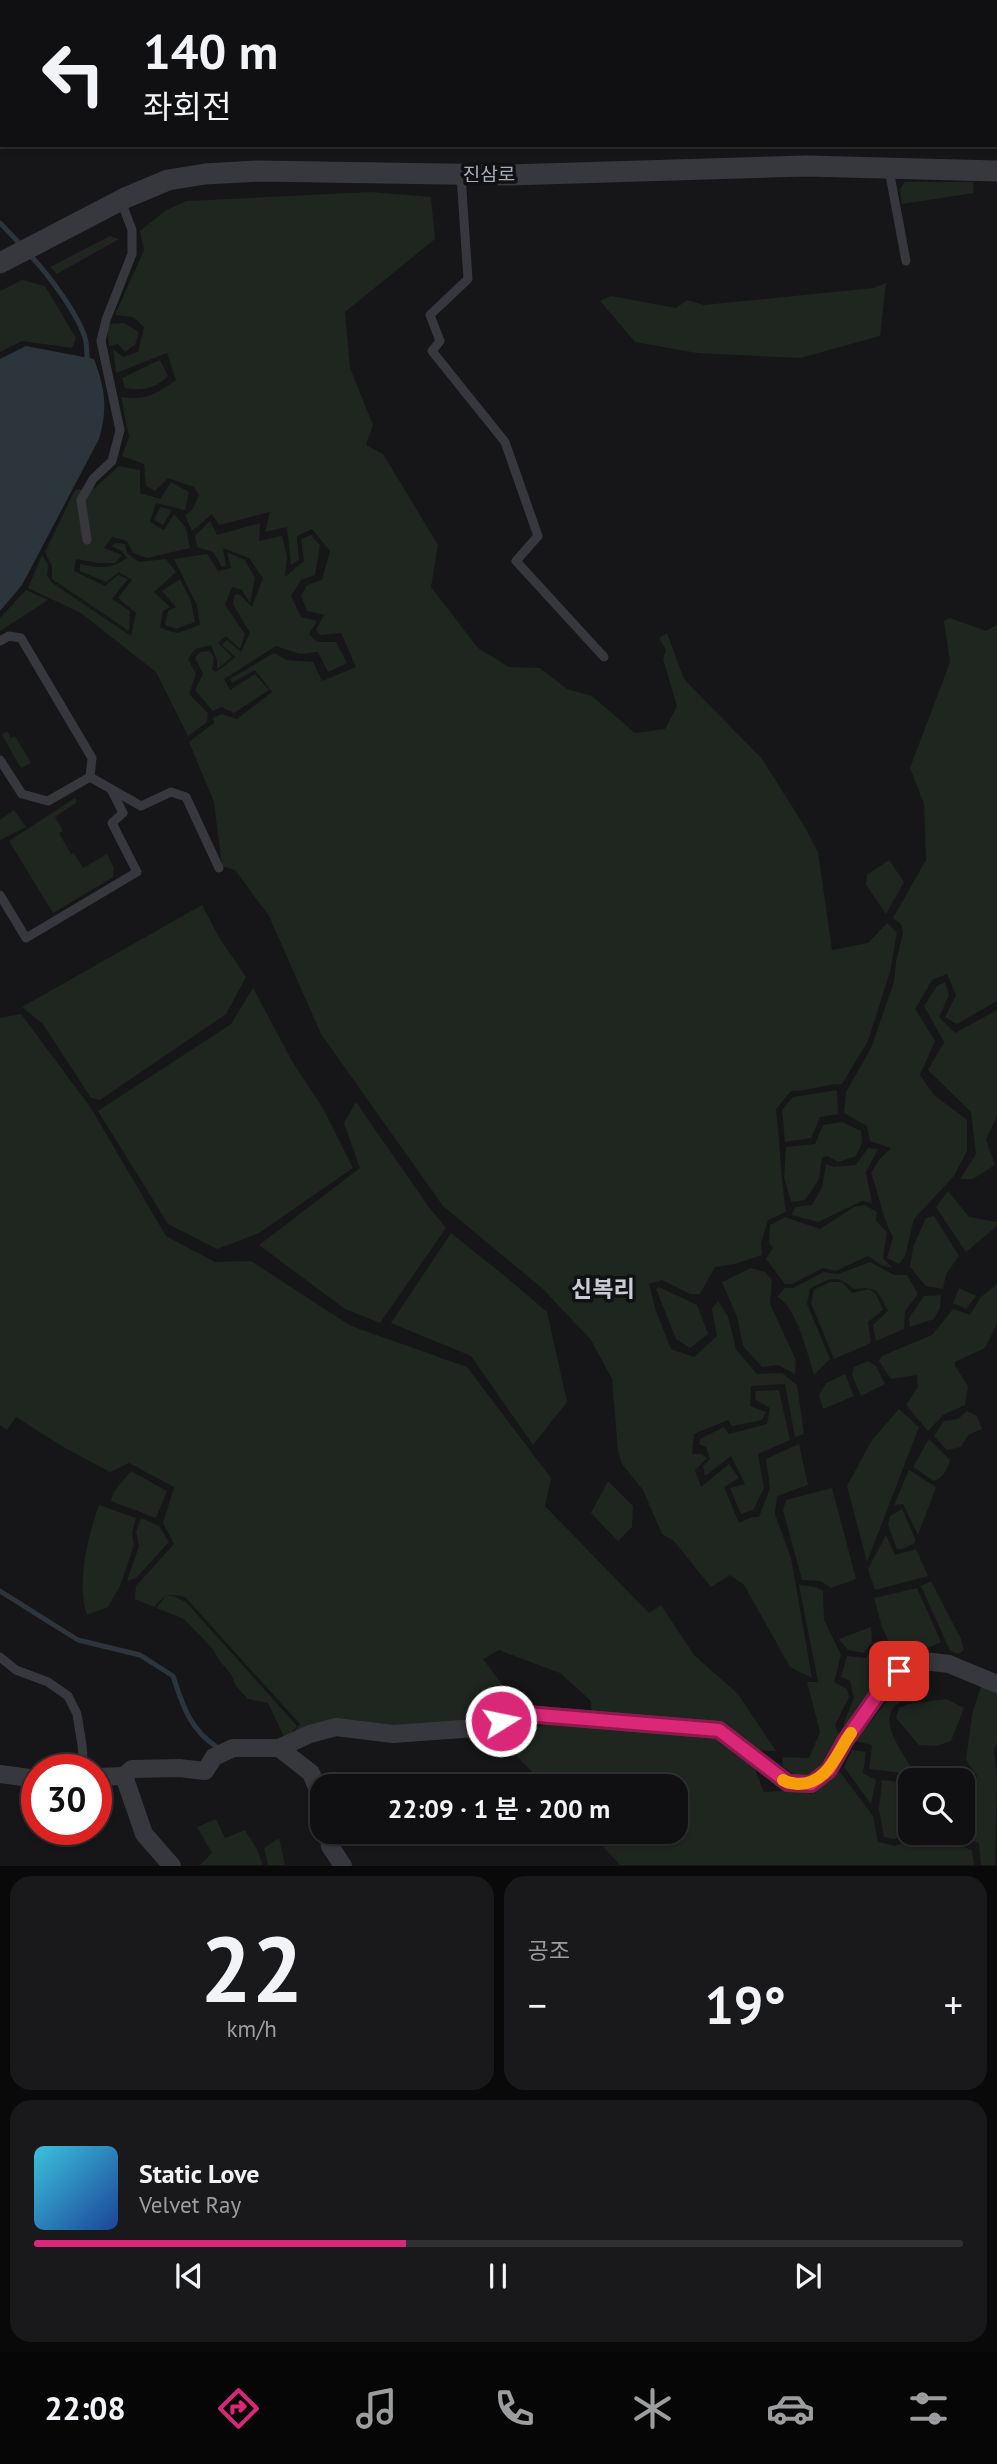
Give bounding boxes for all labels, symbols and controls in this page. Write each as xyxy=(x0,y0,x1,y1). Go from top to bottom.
text: 140 m xyxy=(143,19,278,83)
icon: left xyxy=(28,28,119,119)
text: 좌회전 xyxy=(143,85,231,127)
street label: 진삼로 xyxy=(463,162,515,186)
district label: 신복리 xyxy=(571,1274,635,1303)
pin xyxy=(869,1641,929,1701)
icon: arrive xyxy=(880,1652,918,1690)
position arrow xyxy=(464,1684,538,1758)
speed limit sign: 30 xyxy=(21,1754,112,1845)
map controls xyxy=(898,1768,975,1845)
button: search xyxy=(898,1768,975,1845)
text: 22:09 · 1 분 · 200 m xyxy=(388,1792,610,1825)
text: 22 xyxy=(200,1909,303,2027)
text: 공조 xyxy=(528,1936,570,1965)
text: 19° xyxy=(704,1971,786,2038)
text: − xyxy=(528,1980,547,2029)
text: + xyxy=(944,1980,963,2029)
text: km/h xyxy=(227,2014,277,2043)
text: Static Love xyxy=(139,2157,260,2190)
text: Velvet Ray xyxy=(139,2190,241,2219)
icon: previous xyxy=(170,2257,208,2295)
icon: pause xyxy=(479,2257,517,2295)
icon: next xyxy=(789,2257,827,2295)
icon: directions xyxy=(214,2384,263,2433)
icon: music xyxy=(352,2384,401,2433)
icon: phone xyxy=(490,2384,539,2433)
icon: climate xyxy=(628,2384,677,2433)
icon: car xyxy=(766,2384,815,2433)
icon: filters xyxy=(904,2384,953,2433)
text: 22:08 xyxy=(44,2387,126,2429)

